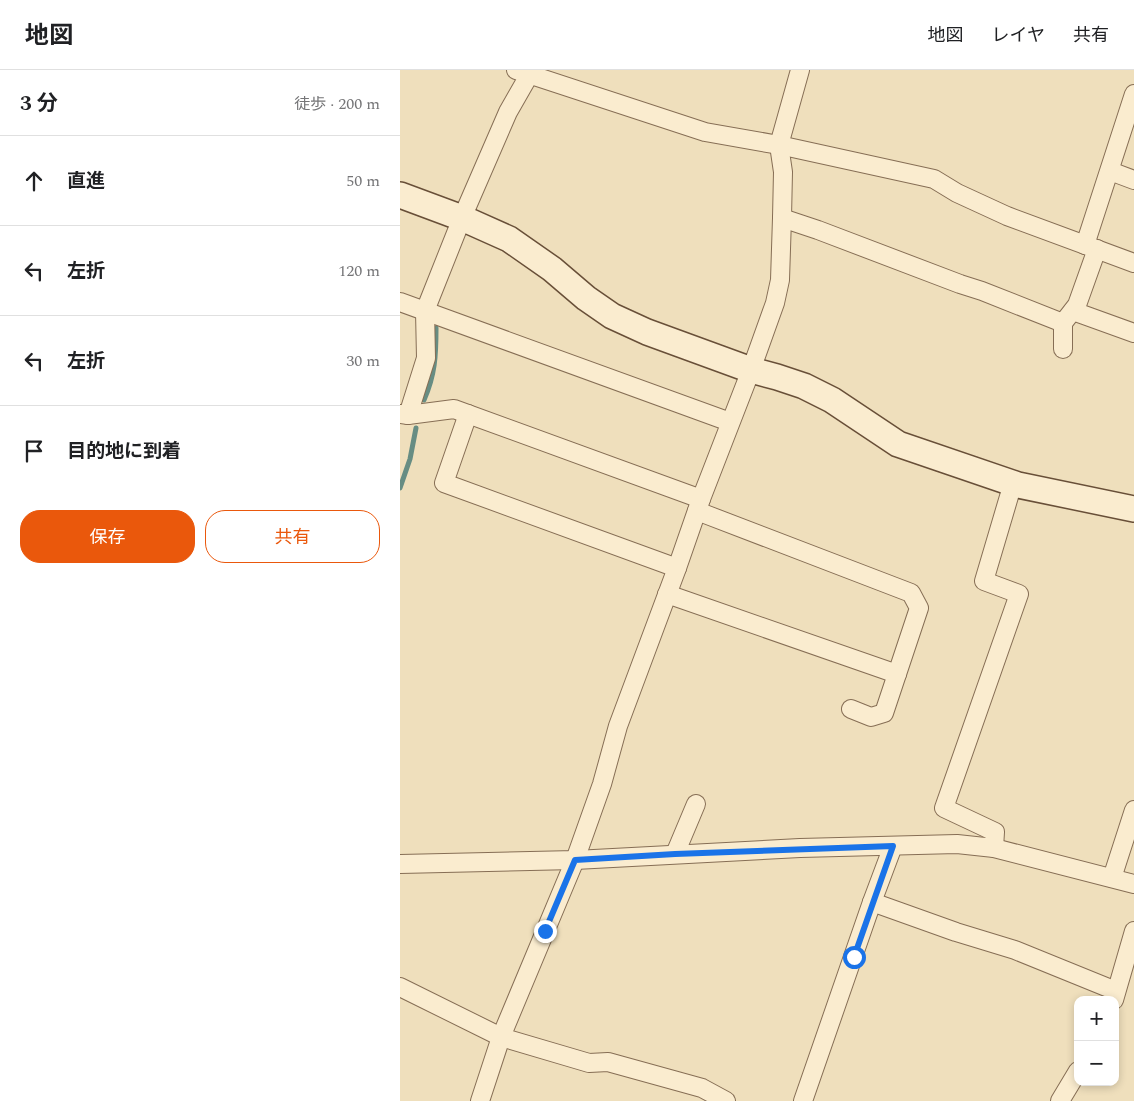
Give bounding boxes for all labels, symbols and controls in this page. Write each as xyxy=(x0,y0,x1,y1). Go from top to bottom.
text: 地図 xyxy=(25,18,73,54)
text: 地図 xyxy=(928,22,964,49)
text: レイヤ xyxy=(992,22,1045,49)
text: 共有 xyxy=(1073,22,1109,49)
text: 3 分 xyxy=(20,88,58,120)
text: 徒歩 · 200 m xyxy=(294,92,380,116)
icon: ahead xyxy=(20,167,48,195)
text: 直進 xyxy=(67,167,105,196)
text: 50 m xyxy=(346,169,380,193)
icon: left xyxy=(20,257,48,285)
text: 左折 xyxy=(67,257,105,286)
text: 120 m xyxy=(338,259,380,283)
icon: left xyxy=(20,347,48,375)
text: 左折 xyxy=(67,347,105,376)
text: 30 m xyxy=(346,349,380,373)
icon: arrive xyxy=(20,437,48,465)
text: 目的地に到着 xyxy=(67,437,181,466)
button: 保存 xyxy=(20,510,195,563)
button: 共有 xyxy=(205,510,380,563)
route end xyxy=(534,920,557,943)
route start xyxy=(843,946,866,969)
map controls xyxy=(1074,996,1119,1086)
button: + xyxy=(1074,996,1119,1041)
button: − xyxy=(1074,1041,1119,1086)

